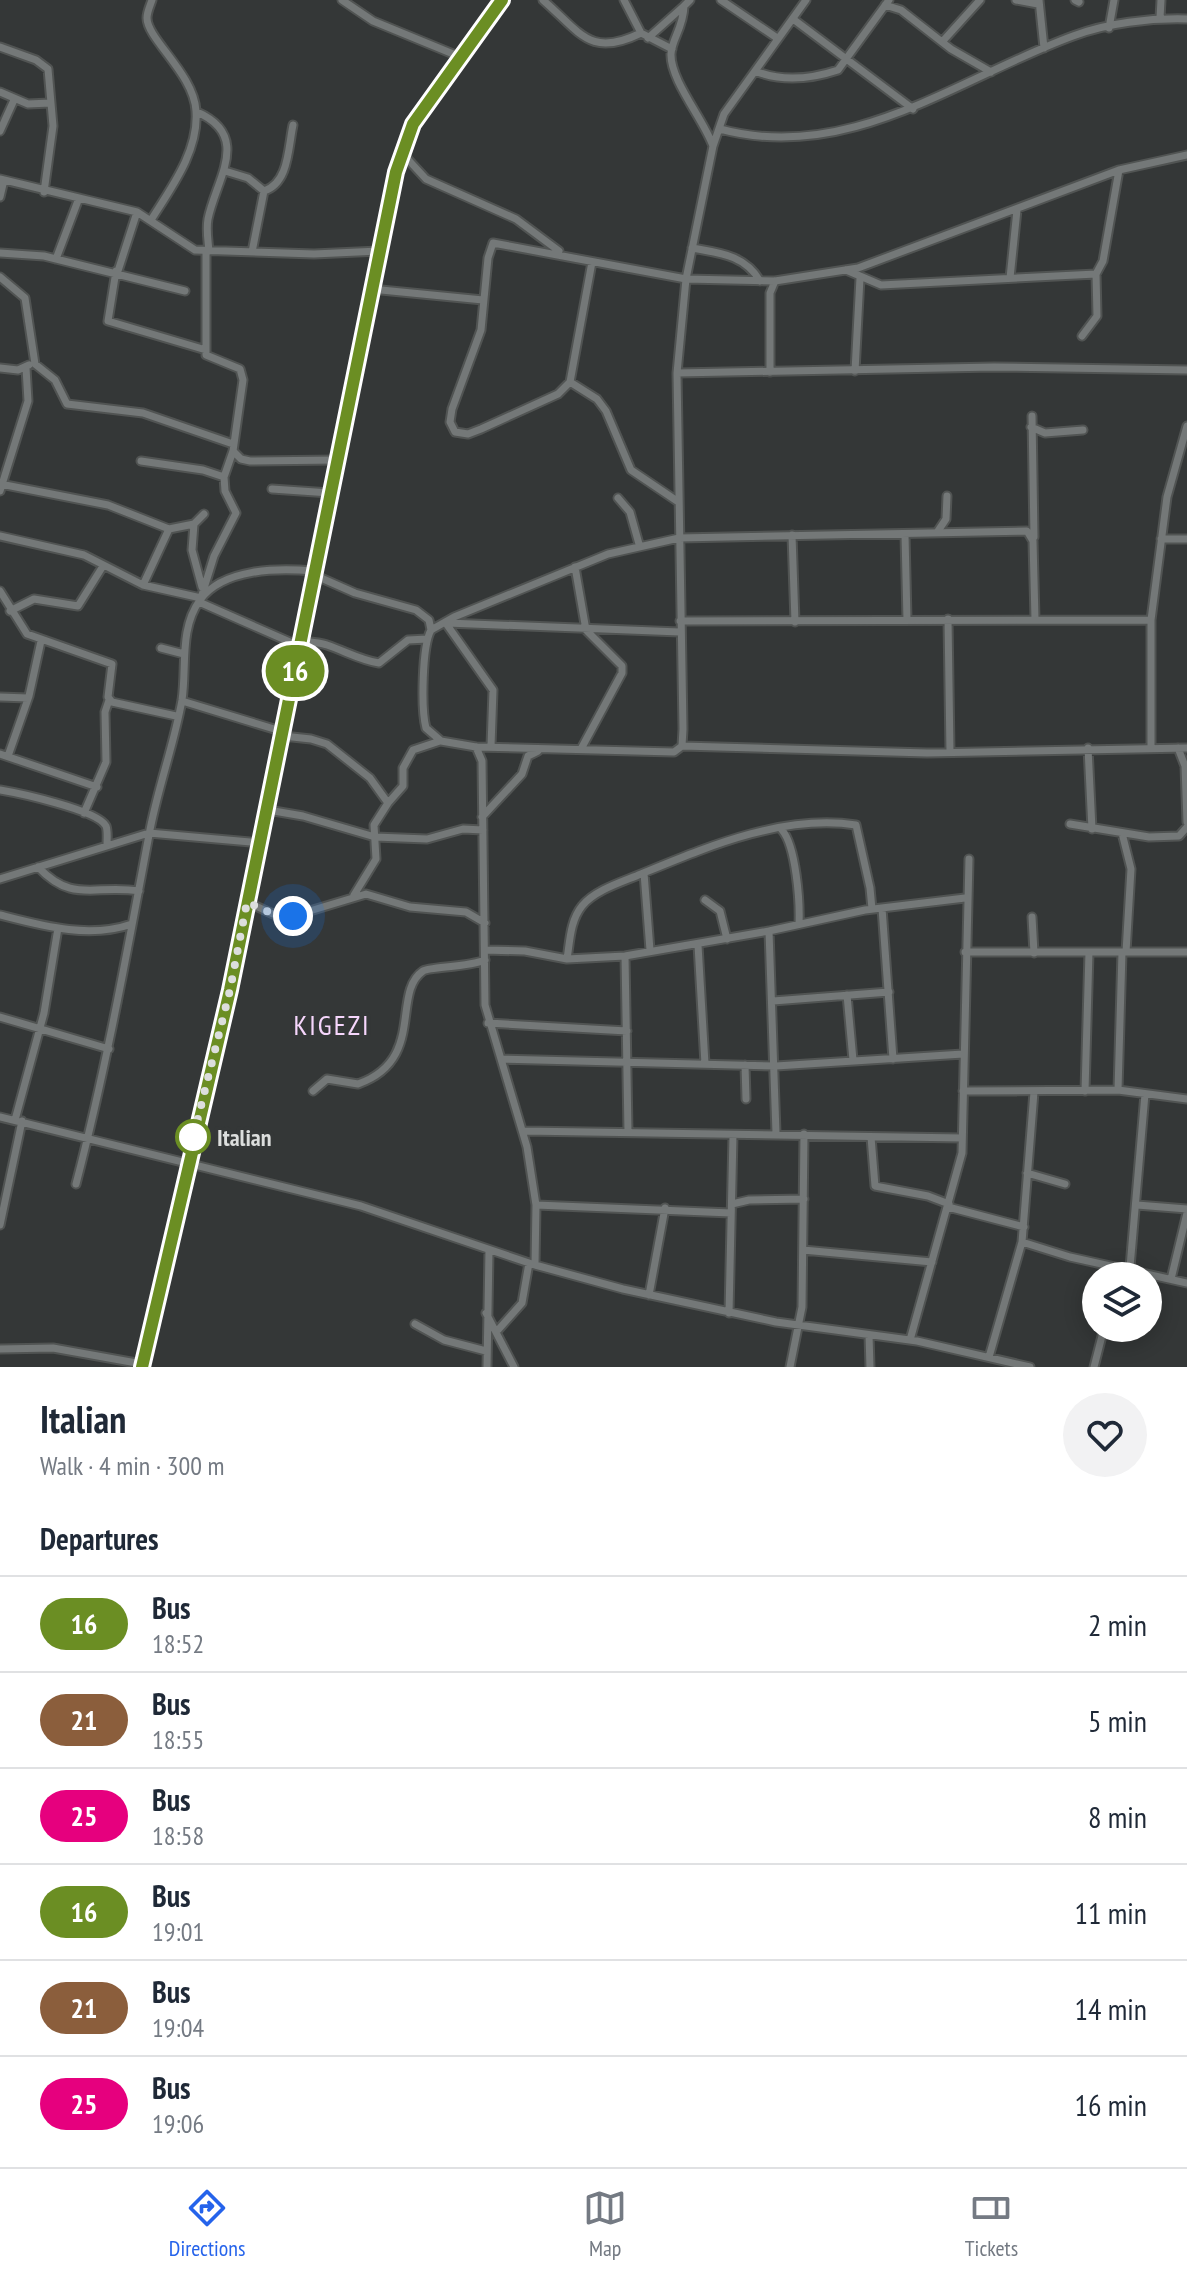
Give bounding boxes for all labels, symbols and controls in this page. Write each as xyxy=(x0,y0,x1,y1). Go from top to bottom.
line badge: 16 xyxy=(259,645,331,697)
text: 16 xyxy=(282,652,308,689)
your location xyxy=(273,896,313,936)
district label: KIGEZI xyxy=(294,1006,370,1043)
marker: Italian xyxy=(176,1120,210,1154)
place label: Italian xyxy=(217,1122,272,1153)
map controls xyxy=(1082,1262,1162,1342)
button: layers xyxy=(1082,1262,1162,1342)
button: heart xyxy=(1063,1393,1147,1477)
text: Italian xyxy=(40,1394,126,1443)
text: Walk · 4 min · 300 m xyxy=(40,1449,224,1482)
text: Departures xyxy=(40,1519,158,1558)
text: Bus xyxy=(152,1588,191,1627)
text: 16 xyxy=(71,1605,97,1642)
text: 2 min xyxy=(1088,1605,1147,1644)
text: 18:52 xyxy=(152,1627,204,1660)
text: Bus xyxy=(152,1684,191,1723)
text: 21 xyxy=(71,1701,97,1738)
text: 5 min xyxy=(1088,1701,1147,1740)
text: 18:55 xyxy=(152,1723,204,1756)
text: Bus xyxy=(152,1780,191,1819)
text: 25 xyxy=(71,1797,97,1834)
text: 8 min xyxy=(1088,1797,1147,1836)
text: 18:58 xyxy=(152,1819,204,1852)
text: Bus xyxy=(152,1876,191,1915)
text: 16 xyxy=(71,1893,97,1930)
text: 11 min xyxy=(1074,1893,1147,1932)
text: 19:01 xyxy=(152,1915,204,1948)
text: Bus xyxy=(152,1972,191,2011)
text: 21 xyxy=(71,1989,97,2026)
text: 14 min xyxy=(1074,1989,1147,2028)
text: 19:04 xyxy=(152,2011,204,2044)
text: Bus xyxy=(152,2068,191,2107)
text: 25 xyxy=(71,2085,97,2122)
text: 16 min xyxy=(1074,2085,1147,2124)
text: 19:06 xyxy=(152,2107,204,2140)
tab: Directions xyxy=(169,2186,245,2262)
tab: Map xyxy=(583,2186,627,2262)
tab: Tickets xyxy=(965,2186,1018,2262)

